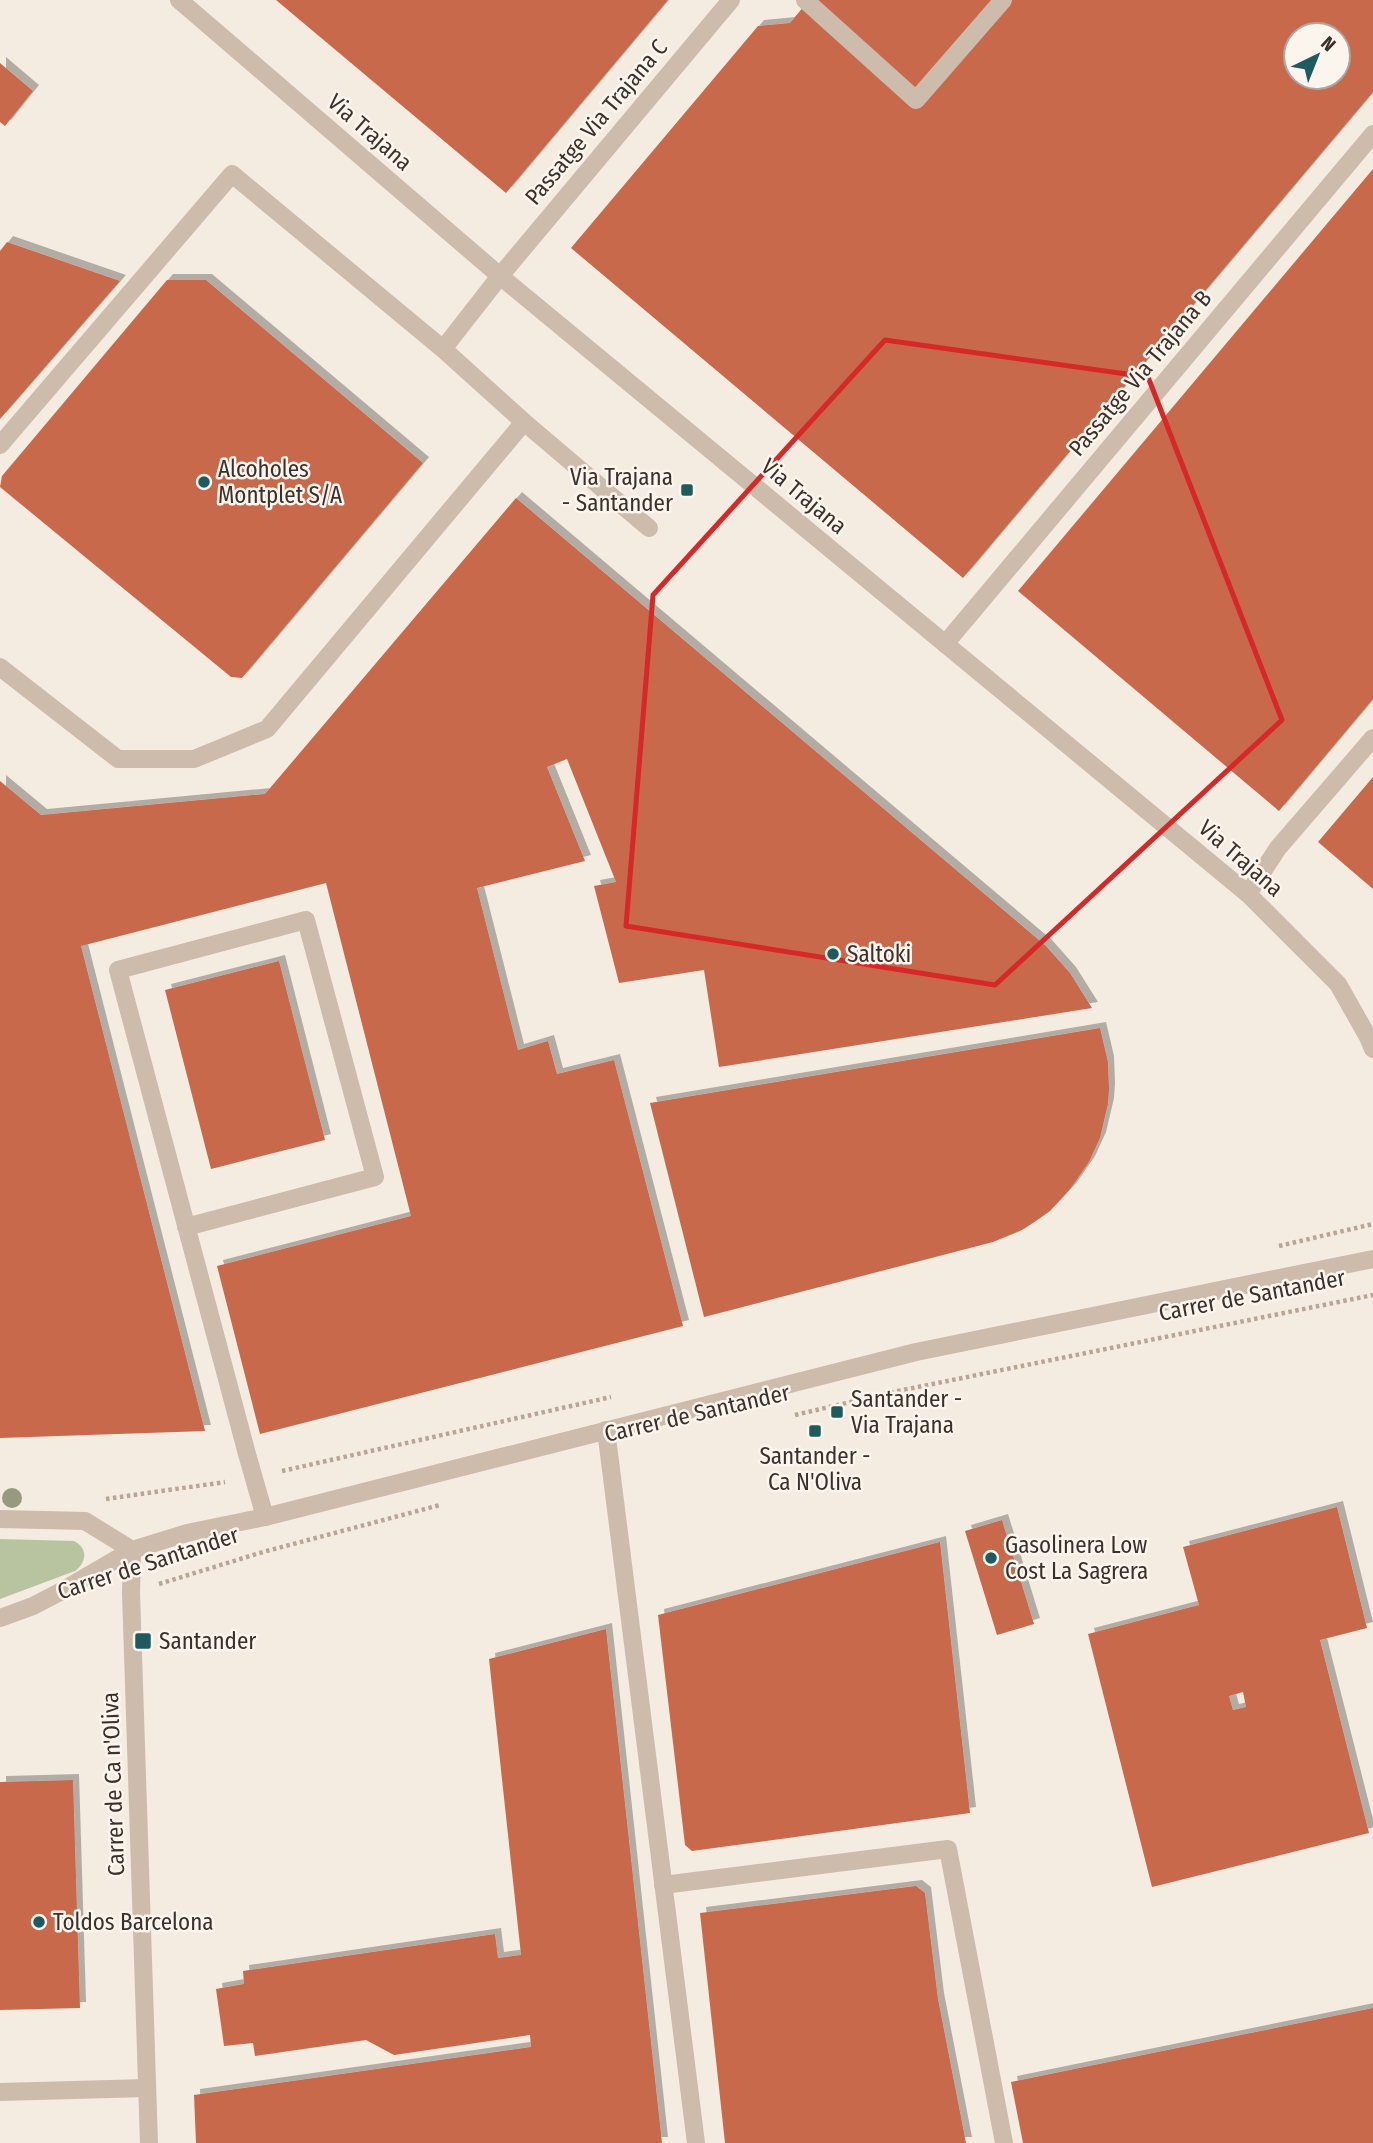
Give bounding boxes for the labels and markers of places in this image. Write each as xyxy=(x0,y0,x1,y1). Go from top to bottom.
place label: Alcoholes Montplet S/A xyxy=(218,455,342,509)
place label: Via Trajana - Santander xyxy=(562,463,673,517)
marker: Alcoholes Montplet S/A xyxy=(196,474,212,490)
marker: Via Trajana - Santander xyxy=(679,482,695,498)
place label: Saltoki xyxy=(847,940,911,968)
marker: Saltoki xyxy=(825,946,841,962)
place label: Santander - Via Trajana xyxy=(851,1385,962,1439)
marker: Santander - Via Trajana xyxy=(829,1404,845,1420)
marker: Santander - Ca N'Oliva xyxy=(807,1423,823,1439)
place label: Santander - Ca N'Oliva xyxy=(759,1442,871,1496)
place label: Gasolinera Low Cost La Sagrera xyxy=(1005,1531,1148,1585)
marker: Gasolinera Low Cost La Sagrera xyxy=(983,1550,999,1566)
place label: Santander xyxy=(159,1627,256,1655)
marker: Santander xyxy=(133,1631,153,1651)
place label: Toldos Barcelona xyxy=(53,1908,214,1936)
marker: Toldos Barcelona xyxy=(31,1914,47,1930)

